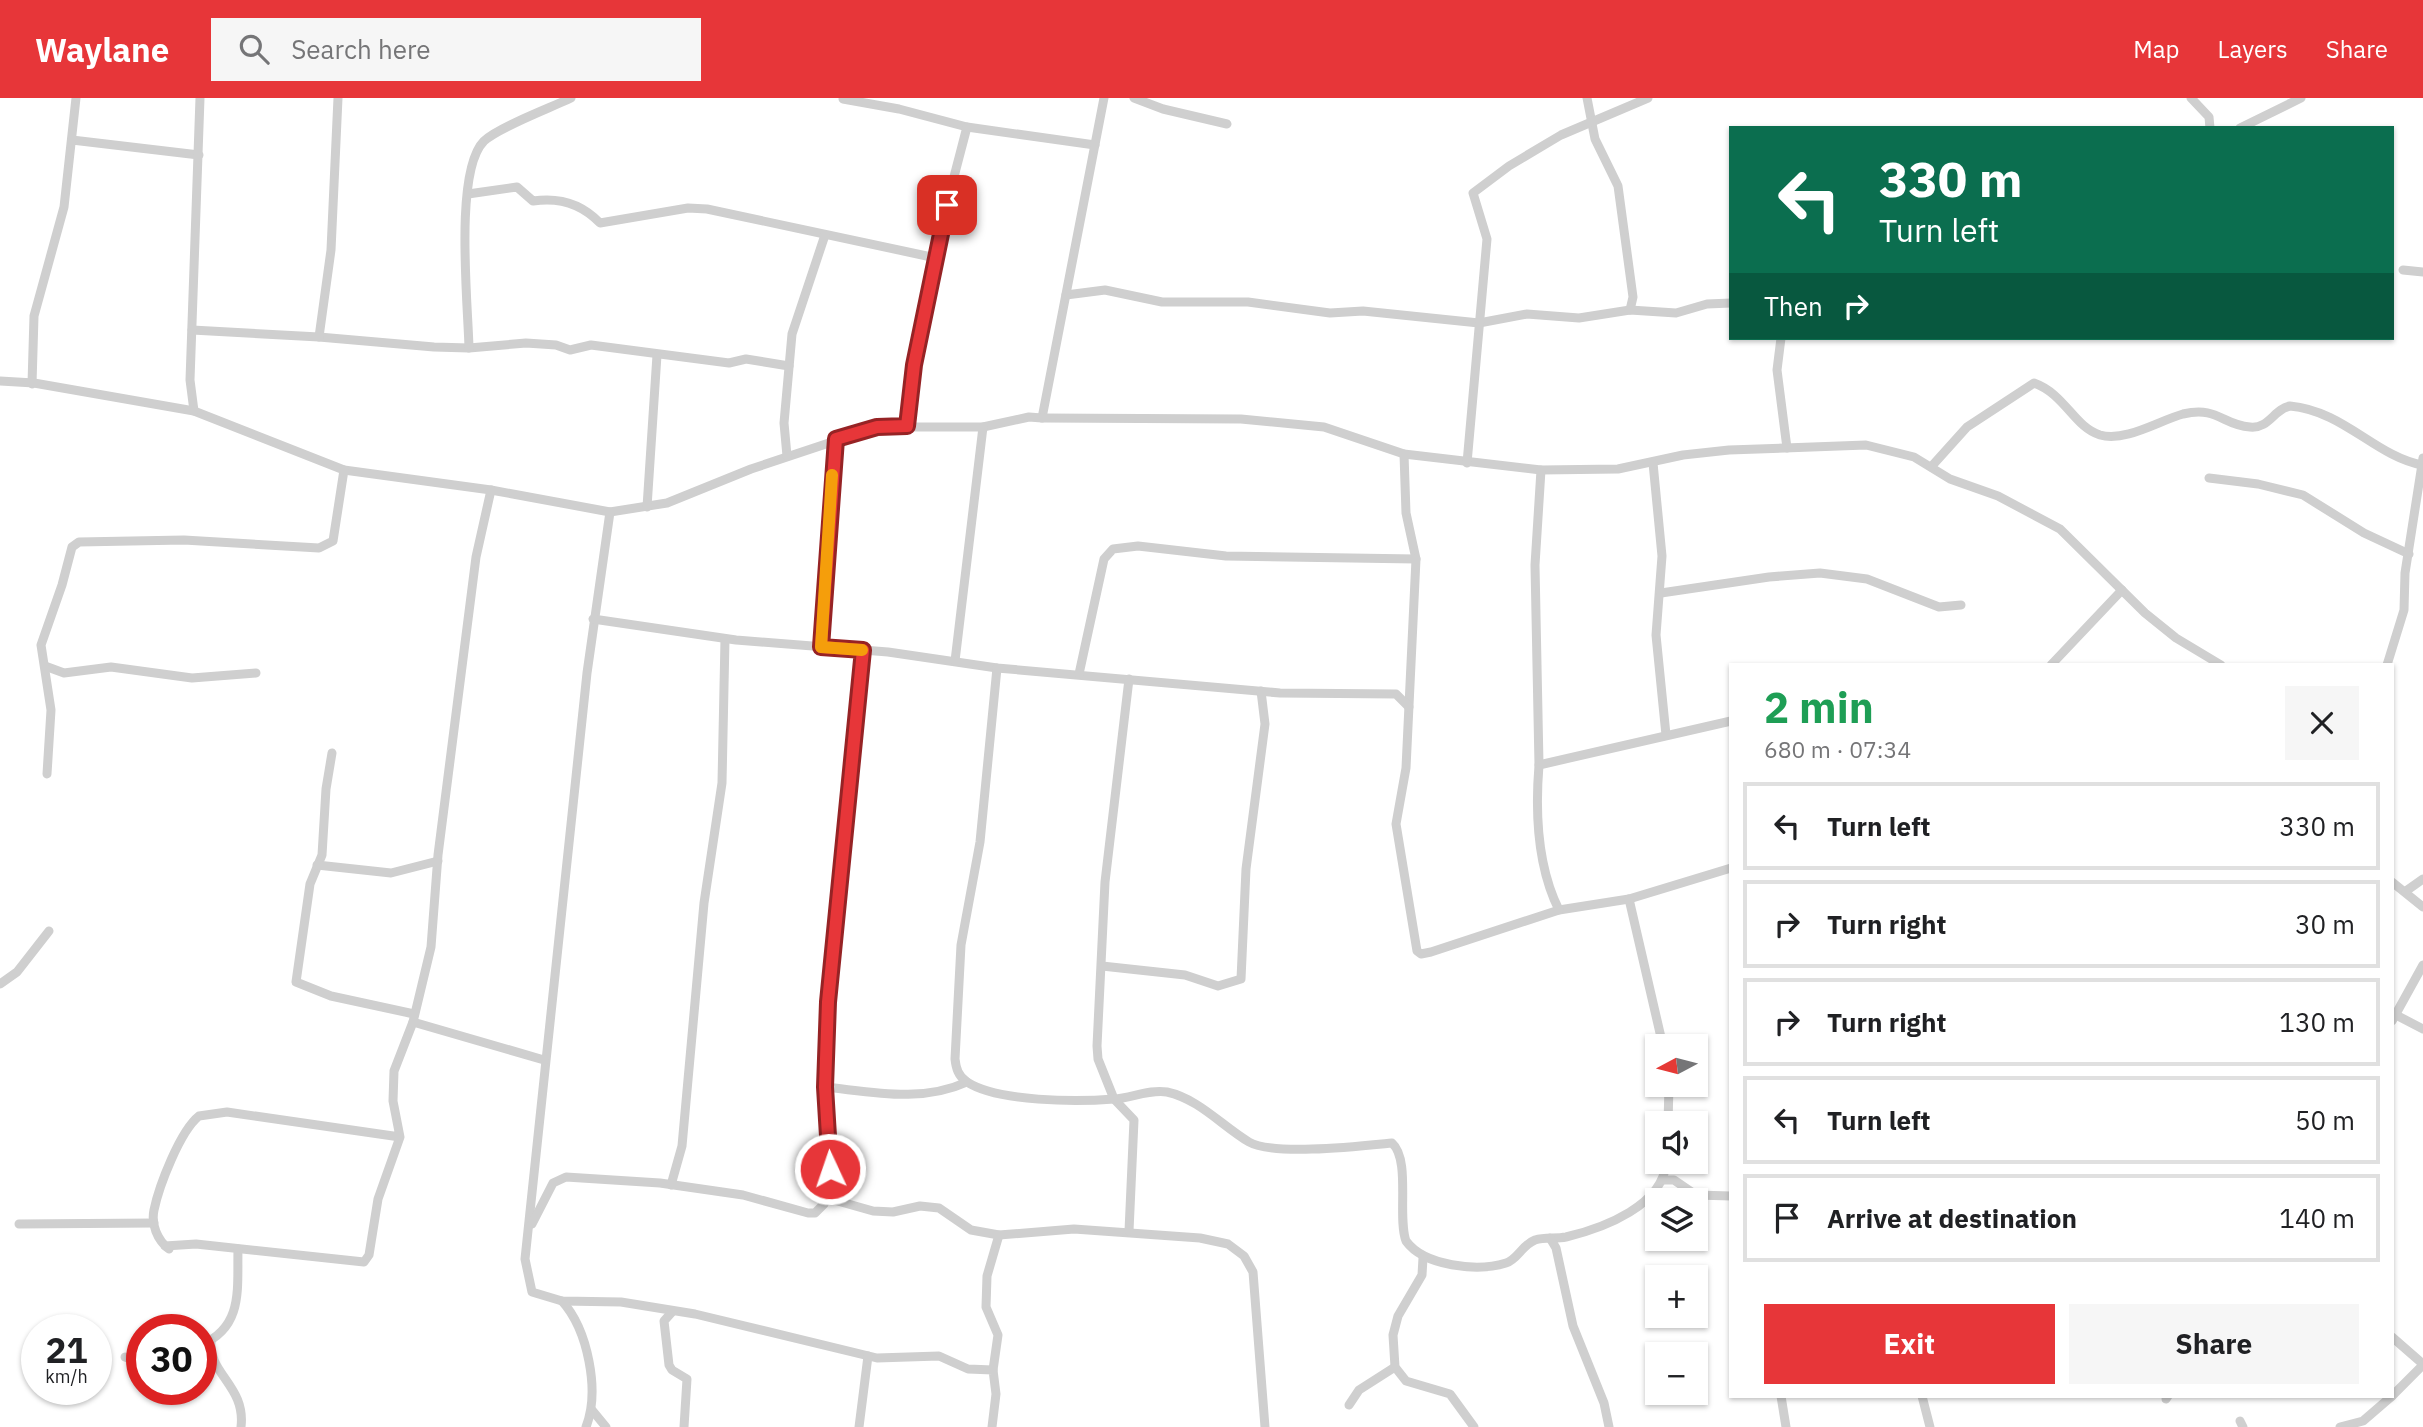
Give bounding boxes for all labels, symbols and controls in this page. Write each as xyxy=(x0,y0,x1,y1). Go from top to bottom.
search box xyxy=(211,18,701,81)
text: Waylane xyxy=(35,28,169,71)
icon: search xyxy=(235,30,273,68)
text: Search here xyxy=(291,32,431,66)
text: Map xyxy=(2133,33,2180,65)
text: Layers xyxy=(2218,33,2288,65)
text: Share xyxy=(2326,33,2388,65)
text: 330 m xyxy=(1879,147,2023,210)
icon: left xyxy=(1764,154,1855,245)
pin xyxy=(917,175,977,235)
icon: arrive xyxy=(928,186,966,224)
text: Turn left xyxy=(1879,209,1999,251)
icon: right xyxy=(1837,287,1875,325)
text: Then xyxy=(1764,289,1823,323)
text: 2 min xyxy=(1764,680,1874,735)
button: close xyxy=(2285,686,2359,760)
text: 680 m · 07:34 xyxy=(1764,734,1911,764)
icon: left xyxy=(1768,807,1806,845)
text: Turn left xyxy=(1827,809,1930,843)
text: 330 m xyxy=(2279,809,2355,843)
icon: right xyxy=(1768,905,1806,943)
text: Turn right xyxy=(1827,907,1946,941)
text: 30 m xyxy=(2295,907,2355,941)
icon: right xyxy=(1768,1003,1806,1041)
text: Turn right xyxy=(1827,1005,1946,1039)
text: 130 m xyxy=(2279,1005,2355,1039)
north arrow xyxy=(1645,1034,1708,1097)
map controls xyxy=(1645,1034,1708,1405)
icon: left xyxy=(1768,1101,1806,1139)
text: Turn left xyxy=(1827,1103,1930,1137)
text: 50 m xyxy=(2295,1103,2355,1137)
button: sound xyxy=(1645,1111,1708,1174)
position arrow xyxy=(793,1132,867,1206)
button: layers xyxy=(1645,1188,1708,1251)
icon: arrive xyxy=(1768,1199,1806,1237)
text: Arrive at destination xyxy=(1827,1201,2077,1235)
text: 140 m xyxy=(2279,1201,2355,1235)
button: + xyxy=(1645,1265,1708,1328)
button: Exit xyxy=(1764,1304,2055,1384)
button: Share xyxy=(2069,1304,2359,1384)
speed limit sign: 30 xyxy=(126,1314,217,1405)
text: 21 xyxy=(45,1327,88,1373)
button: − xyxy=(1645,1342,1708,1405)
text: km/h xyxy=(45,1365,88,1388)

